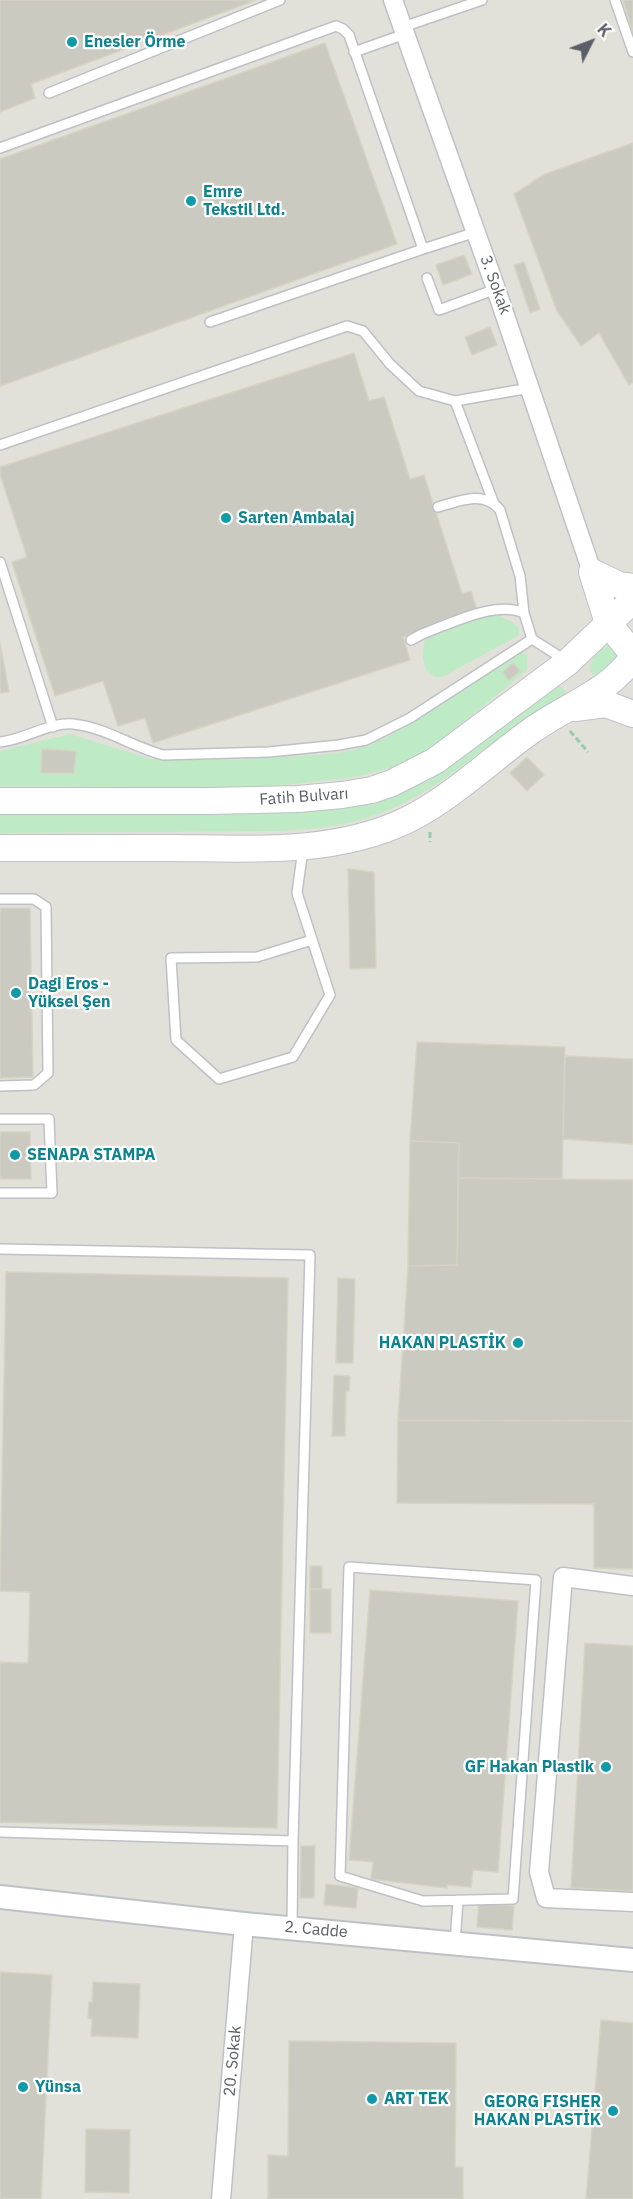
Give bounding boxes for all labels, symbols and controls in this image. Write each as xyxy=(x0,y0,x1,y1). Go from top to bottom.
north arrow xyxy=(561,12,621,72)
text: K xyxy=(593,19,616,41)
place label: Enesler Örme xyxy=(84,32,186,52)
marker: Enesler Örme xyxy=(65,35,79,49)
place label: Emre Tekstil Ltd. xyxy=(203,182,286,220)
marker: Emre Tekstil Ltd. xyxy=(184,194,198,208)
street label: 3. Sokak xyxy=(475,253,515,317)
place label: Sarten Ambalaj xyxy=(238,508,355,528)
marker: Sarten Ambalaj xyxy=(219,511,233,525)
street label: Fatih Bulvarı xyxy=(259,784,349,810)
place label: Dagi Eros - Yüksel Şen xyxy=(28,974,111,1012)
marker: Dagi Eros - Yüksel Şen xyxy=(9,986,23,1000)
place label: SENAPA STAMPA xyxy=(27,1145,156,1165)
marker: SENAPA STAMPA xyxy=(8,1148,22,1162)
place label: HAKAN PLASTİK xyxy=(379,1333,506,1353)
marker: HAKAN PLASTİK xyxy=(511,1336,525,1350)
place label: GF Hakan Plastik xyxy=(465,1757,594,1777)
marker: GF Hakan Plastik xyxy=(599,1760,613,1774)
street label: 2. Cadde xyxy=(284,1918,348,1942)
street label: 20. Sokak xyxy=(220,2025,246,2097)
place label: Yünsa xyxy=(35,2077,81,2097)
marker: Yünsa xyxy=(16,2080,30,2094)
place label: ART TEK xyxy=(384,2089,449,2109)
marker: ART TEK xyxy=(365,2092,379,2106)
place label: GEORG FISHER HAKAN PLASTİK xyxy=(474,2092,601,2130)
marker: GEORG FISHER HAKAN PLASTİK xyxy=(606,2104,620,2118)

